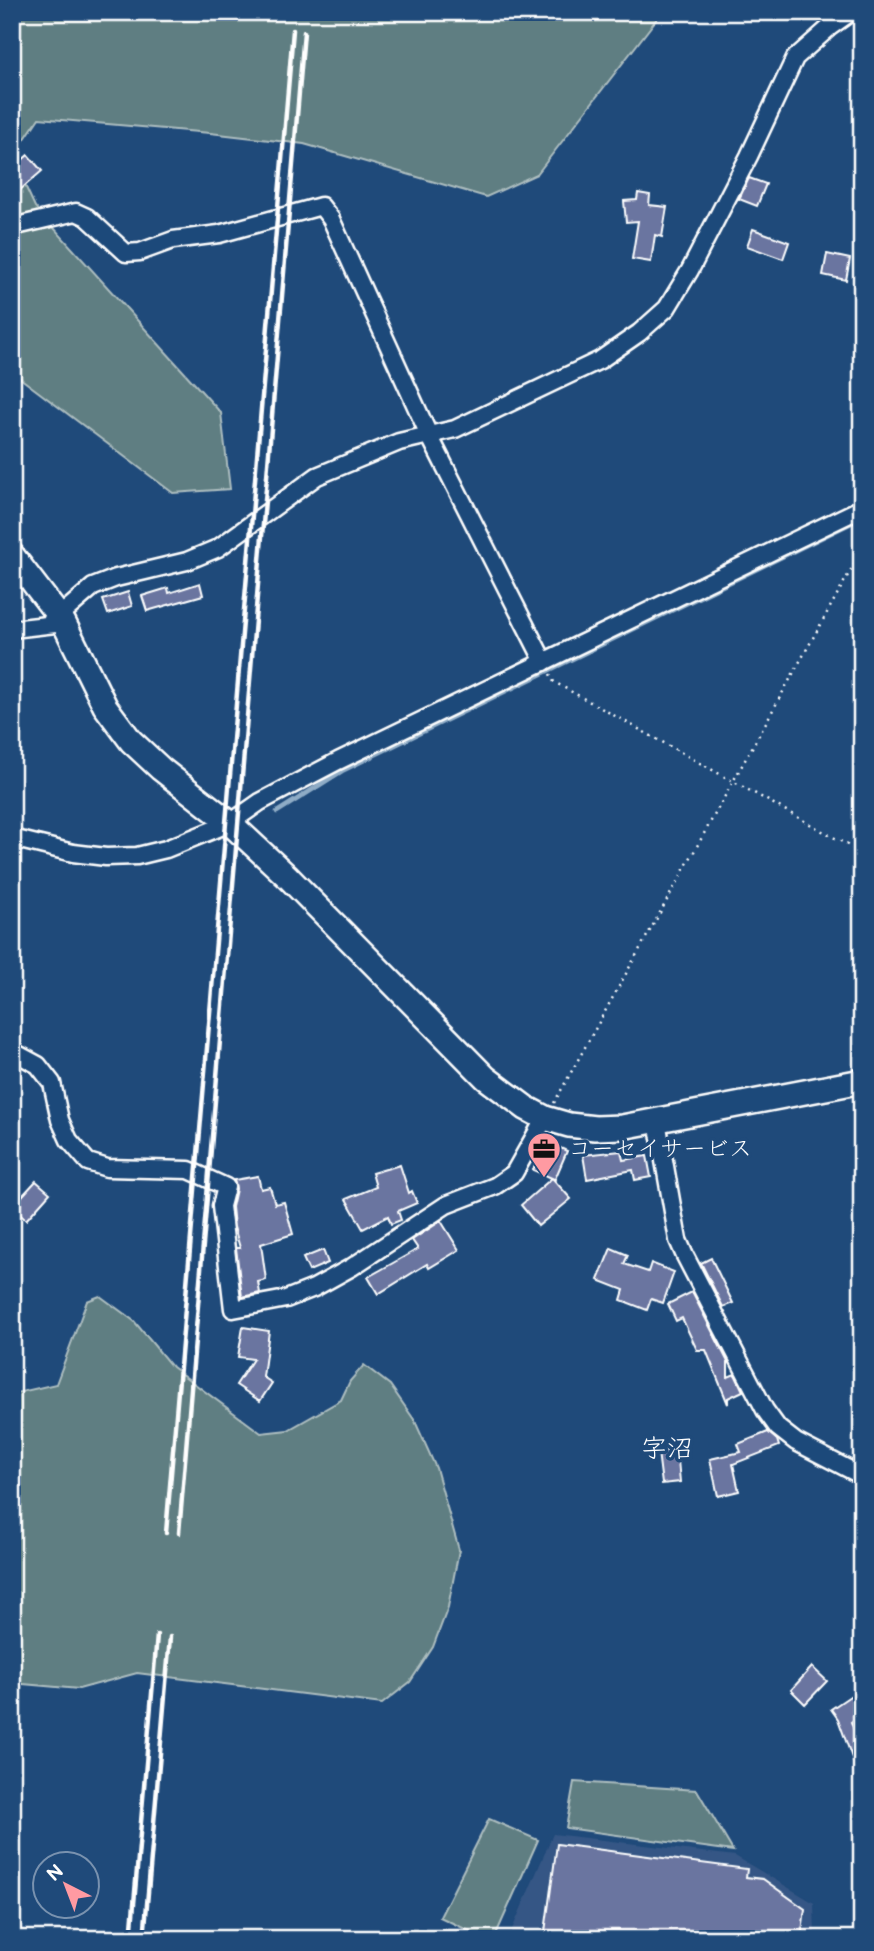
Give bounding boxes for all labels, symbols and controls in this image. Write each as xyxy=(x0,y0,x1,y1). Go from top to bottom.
office icon: コーセイサービス xyxy=(525,1130,563,1179)
place label: コーセイサービス xyxy=(568,1135,752,1163)
district label: 字沼 xyxy=(641,1434,693,1465)
north arrow xyxy=(32,1850,102,1920)
text: N xyxy=(43,1860,69,1887)

